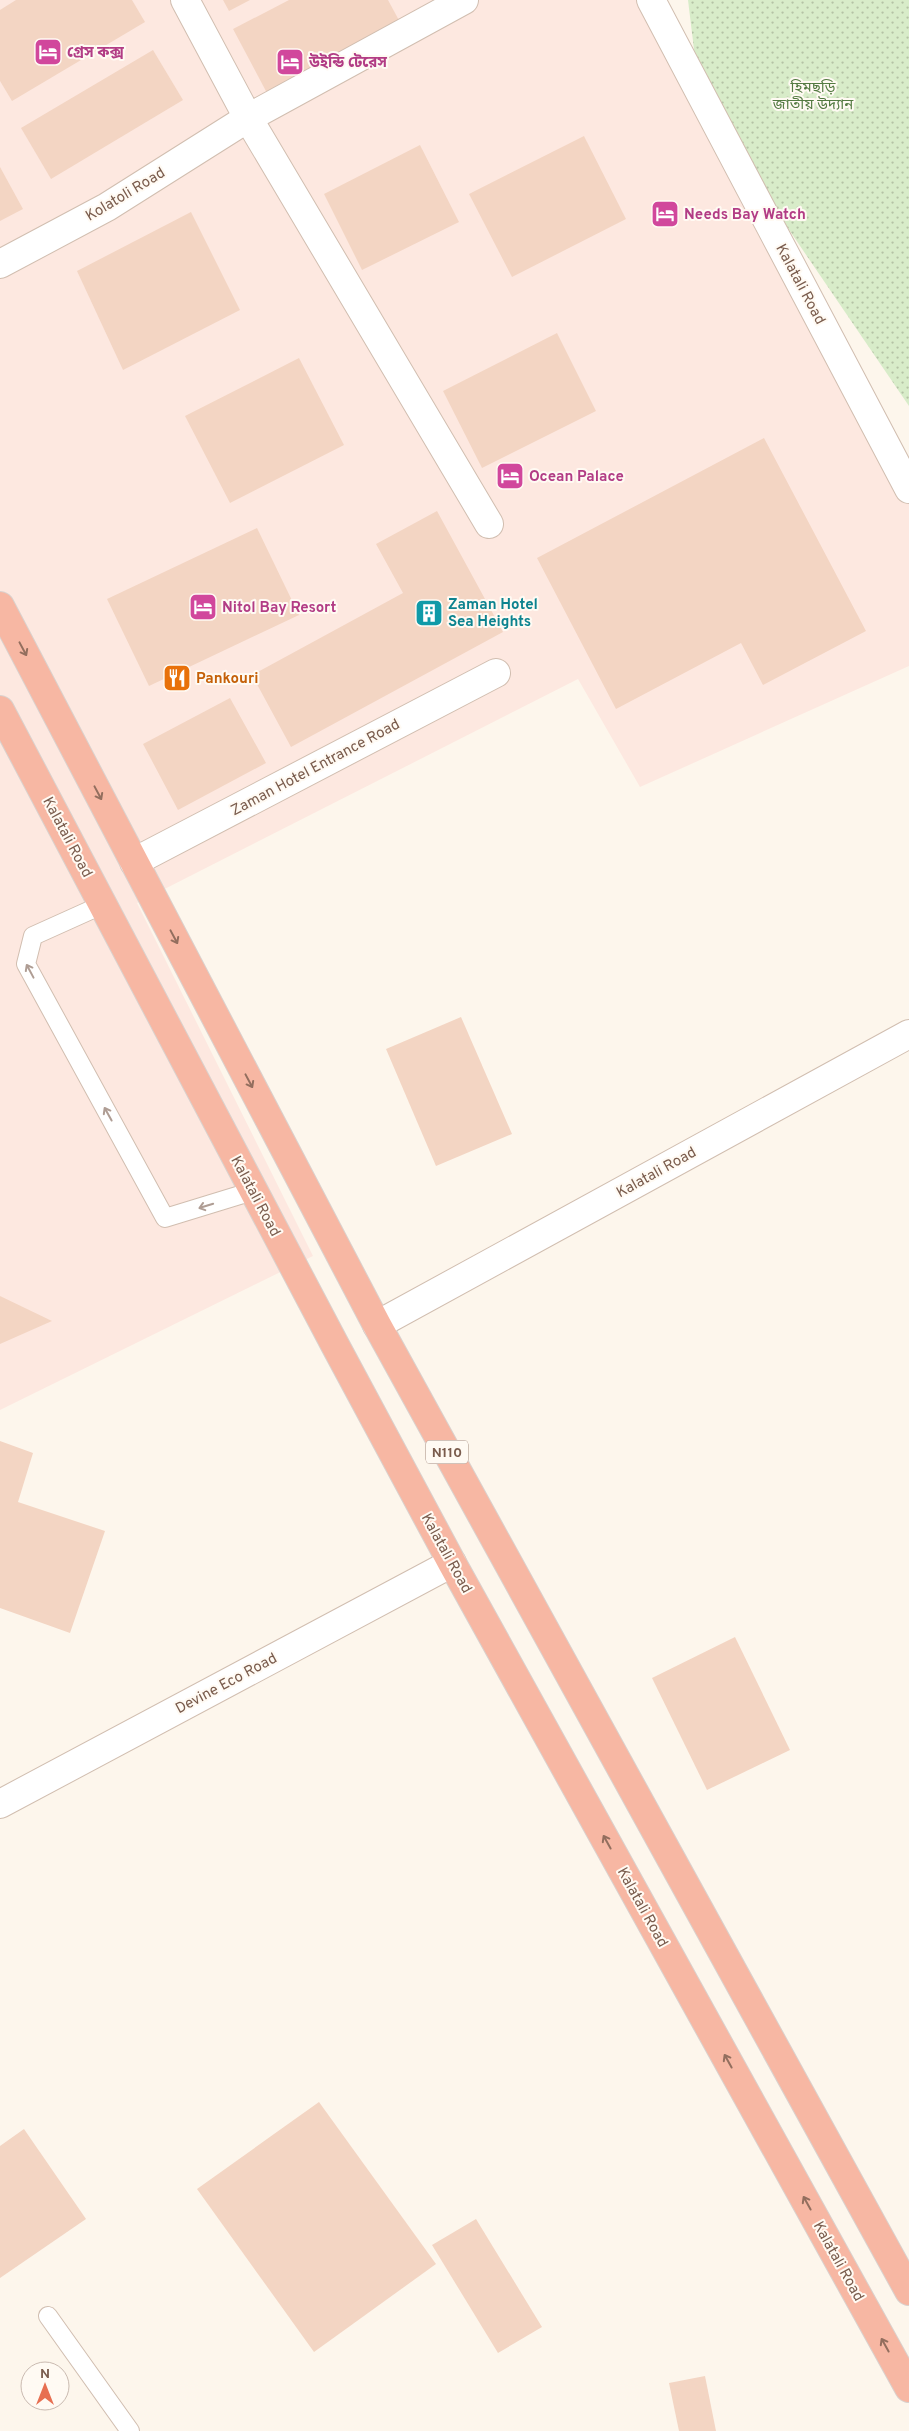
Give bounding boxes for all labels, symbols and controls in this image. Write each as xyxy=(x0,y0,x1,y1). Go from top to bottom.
hotel icon: গ্রেস কক্স xyxy=(33,37,63,67)
place label: গ্রেস কক্স xyxy=(67,44,124,63)
hotel icon: উইন্ডি টেরেস xyxy=(275,47,305,77)
place label: উইন্ডি টেরেস xyxy=(308,53,387,73)
park label: হিমছড়ি জাতীয় উদ্যান xyxy=(772,79,854,115)
street label: Kolatoli Road xyxy=(83,164,169,226)
hotel icon: Needs Bay Watch xyxy=(650,199,680,229)
place label: Needs Bay Watch xyxy=(684,206,806,225)
street label: Kalatali Road xyxy=(770,241,829,328)
hotel icon: Ocean Palace xyxy=(495,461,525,491)
place label: Ocean Palace xyxy=(529,468,624,487)
hotel icon: Nitol Bay Resort xyxy=(188,592,218,622)
place label: Zaman Hotel Sea Heights xyxy=(448,596,538,632)
building icon: Zaman Hotel Sea Heights xyxy=(414,598,444,628)
place label: Nitol Bay Resort xyxy=(222,599,336,618)
one-way arrow xyxy=(18,642,28,657)
restaurant icon: Pankouri xyxy=(162,663,192,693)
place label: Pankouri xyxy=(196,670,258,689)
street label: Zaman Hotel Entrance Road xyxy=(228,716,404,821)
one-way arrow xyxy=(94,785,103,800)
street label: Kalatali Road xyxy=(37,794,96,881)
one-way arrow xyxy=(170,929,179,944)
one-way arrow xyxy=(25,964,34,979)
one-way arrow xyxy=(245,1073,254,1088)
one-way arrow xyxy=(103,1106,113,1121)
street label: Kalatali Road xyxy=(613,1144,700,1203)
street label: Kalatali Road xyxy=(225,1153,284,1240)
one-way arrow xyxy=(199,1201,215,1211)
road number: N110 xyxy=(426,1440,468,1464)
street label: Kalatali Road xyxy=(416,1510,475,1597)
street label: Devine Eco Road xyxy=(173,1650,281,1719)
one-way arrow xyxy=(602,1835,611,1850)
street label: Kalatali Road xyxy=(612,1864,671,1951)
one-way arrow xyxy=(723,2053,733,2068)
one-way arrow xyxy=(801,2196,811,2210)
street label: Kalatali Road xyxy=(808,2218,867,2305)
one-way arrow xyxy=(880,2338,890,2353)
north arrow xyxy=(20,2361,70,2411)
text: N xyxy=(40,2366,50,2383)

